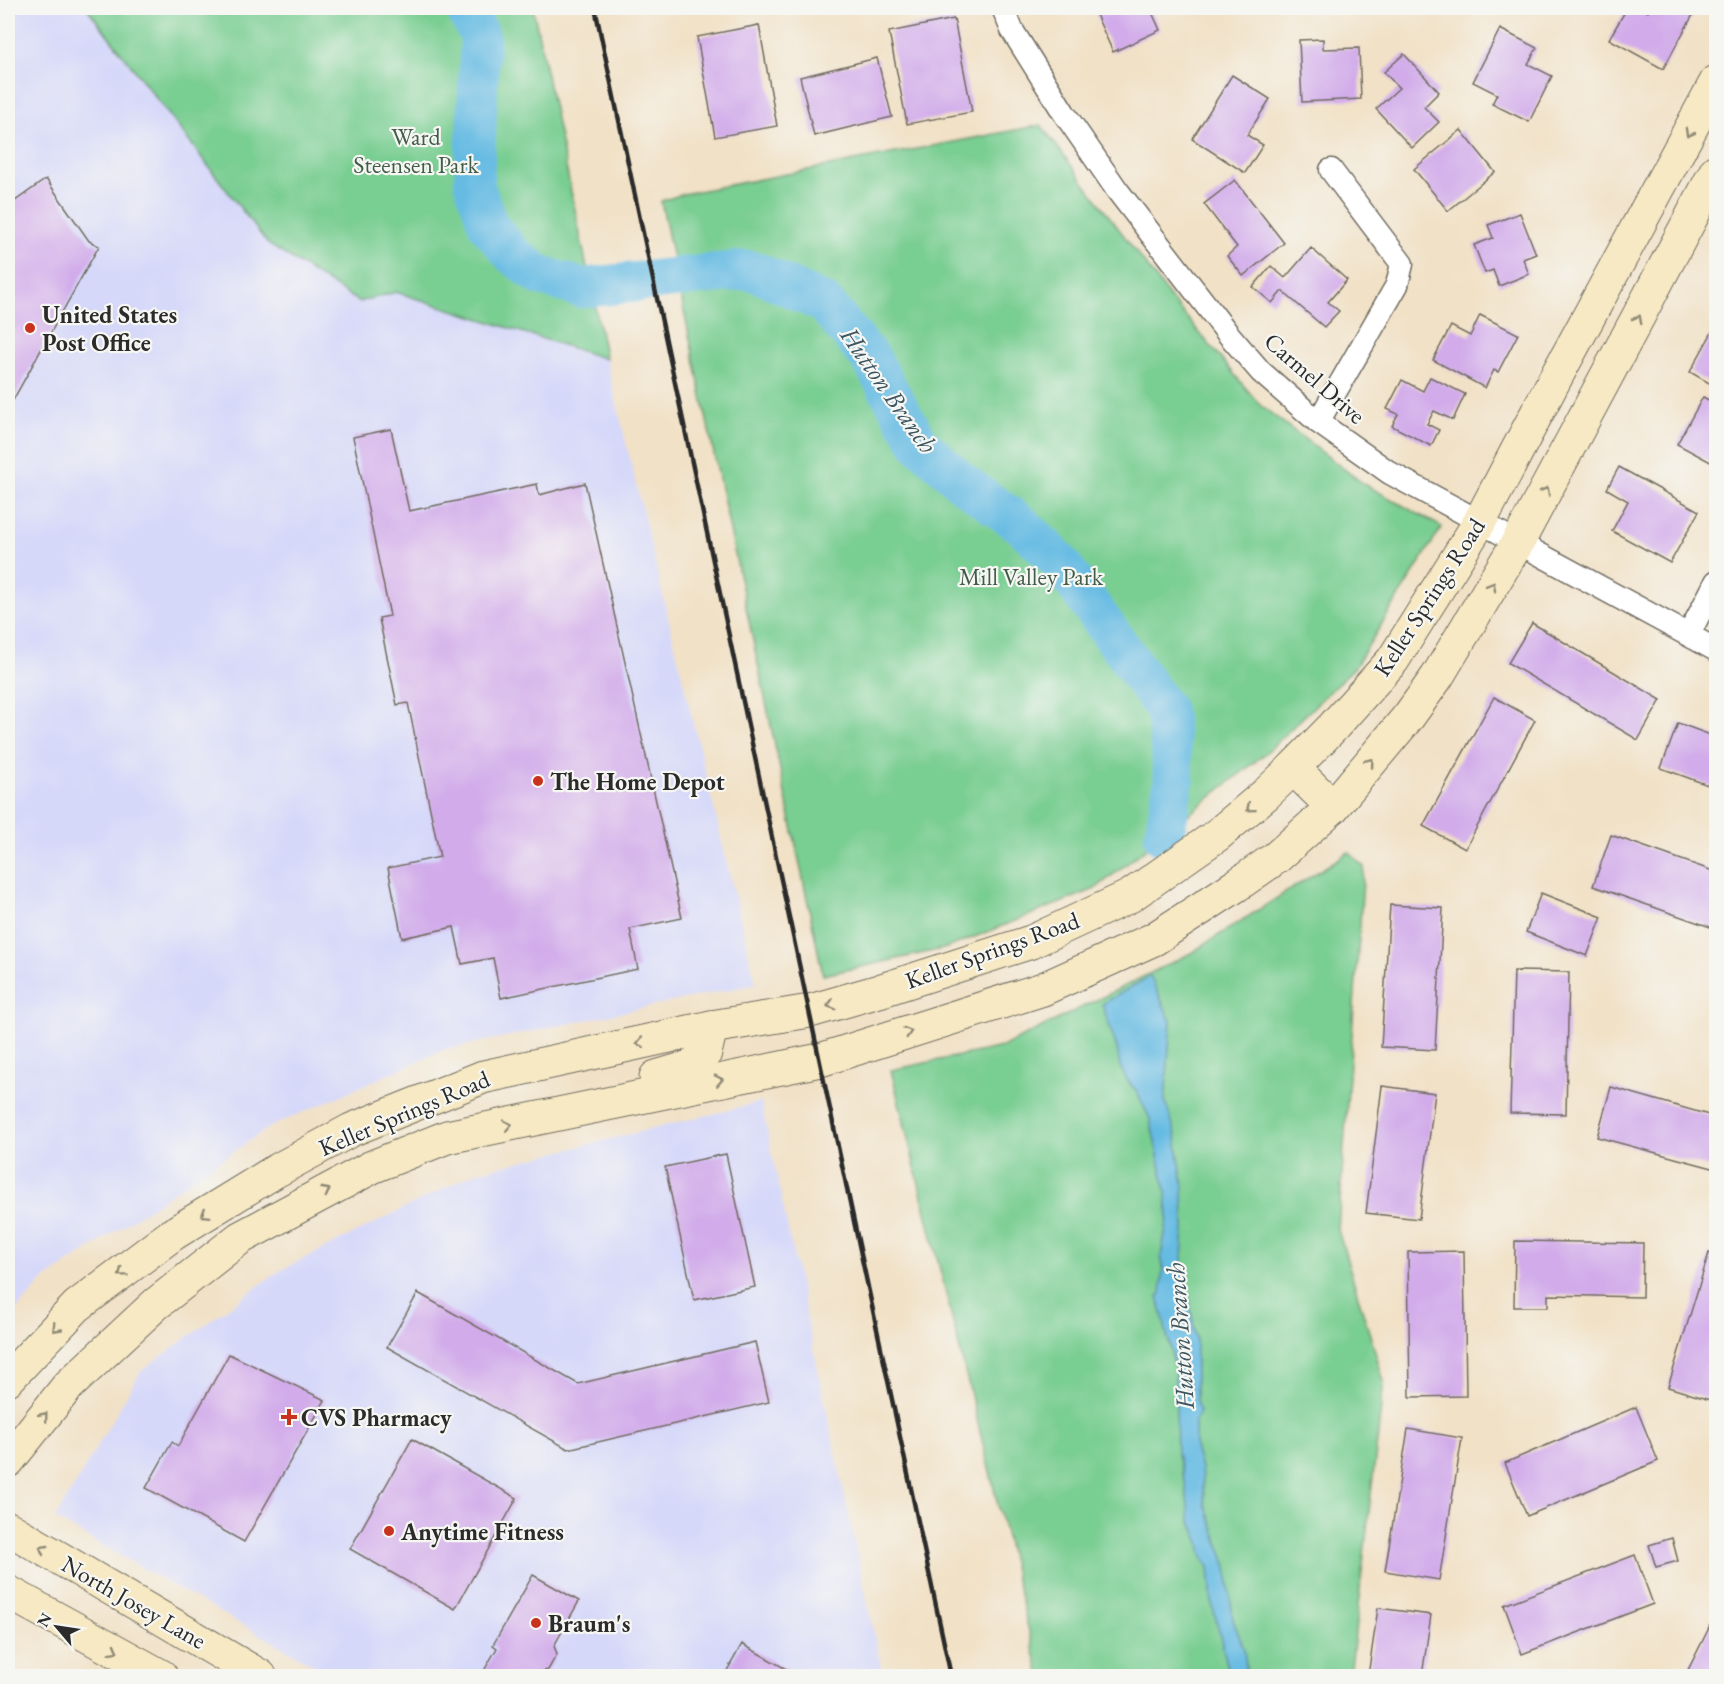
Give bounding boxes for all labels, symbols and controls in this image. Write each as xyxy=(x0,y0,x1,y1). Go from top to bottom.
park label: Ward Steensen Park xyxy=(353,121,479,180)
one-way arrow xyxy=(1685,127,1696,137)
place label: United States Post Office xyxy=(42,299,177,358)
one-way arrow xyxy=(1630,314,1642,325)
water label: Hutton Branch xyxy=(832,319,945,460)
marker: United States Post Office xyxy=(23,321,37,335)
street label: Carmel Drive xyxy=(1258,325,1372,431)
one-way arrow xyxy=(1538,486,1550,497)
street label: Keller Springs Road xyxy=(1366,511,1492,682)
park label: Mill Valley Park xyxy=(959,561,1104,592)
one-way arrow xyxy=(1485,582,1496,592)
one-way arrow xyxy=(1363,758,1374,769)
place label: The Home Depot xyxy=(550,766,725,797)
marker: The Home Depot xyxy=(531,774,545,788)
one-way arrow xyxy=(1246,800,1257,811)
street label: Keller Springs Road xyxy=(901,904,1084,996)
one-way arrow xyxy=(826,997,836,1010)
one-way arrow xyxy=(902,1027,913,1039)
one-way arrow xyxy=(635,1035,645,1048)
street label: Keller Springs Road xyxy=(314,1063,495,1163)
one-way arrow xyxy=(714,1074,724,1087)
one-way arrow xyxy=(503,1119,513,1132)
one-way arrow xyxy=(320,1187,330,1198)
one-way arrow xyxy=(201,1207,211,1219)
water label: Hutton Branch xyxy=(1158,1261,1202,1411)
one-way arrow xyxy=(117,1265,128,1276)
one-way arrow xyxy=(53,1320,64,1331)
place label: CVS Pharmacy xyxy=(301,1402,452,1434)
marker: CVS Pharmacy xyxy=(282,1410,296,1424)
one-way arrow xyxy=(37,1412,48,1423)
place label: Anytime Fitness xyxy=(400,1516,564,1548)
marker: Anytime Fitness xyxy=(382,1524,396,1538)
one-way arrow xyxy=(39,1545,49,1557)
street label: North Josey Lane xyxy=(56,1548,212,1656)
north arrow xyxy=(27,1597,87,1657)
place label: Braum's xyxy=(548,1608,630,1639)
text: N xyxy=(32,1609,57,1631)
marker: Braum's xyxy=(529,1616,543,1630)
one-way arrow xyxy=(108,1643,118,1655)

